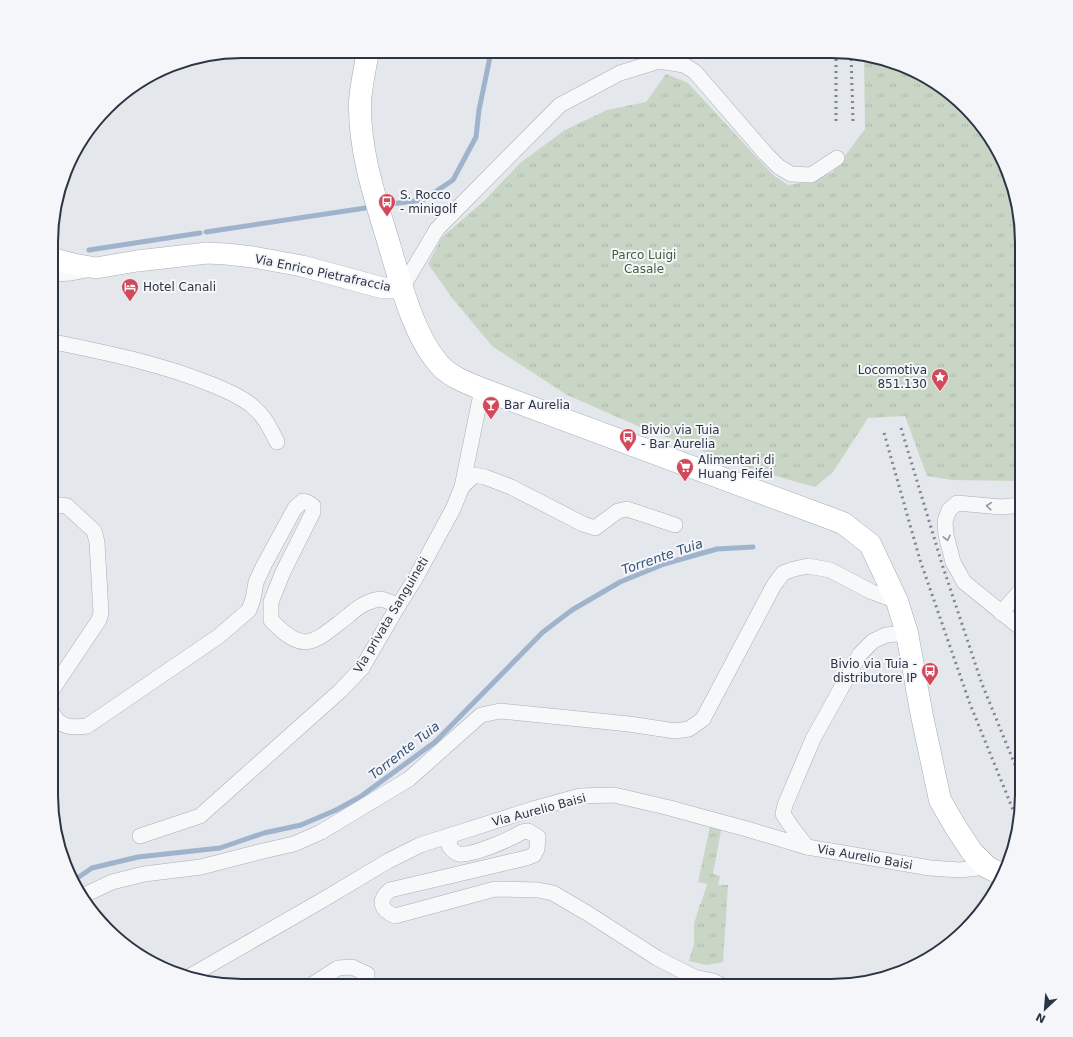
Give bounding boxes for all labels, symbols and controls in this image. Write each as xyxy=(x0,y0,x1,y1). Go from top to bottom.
place label: S. Rocco - minigolf xyxy=(400,188,457,216)
bus stop icon: S. Rocco - minigolf xyxy=(377,192,397,217)
park label: Parco Luigi Casale xyxy=(612,248,676,276)
street label: Via Enrico Pietrafraccia xyxy=(254,252,392,294)
hotel icon: Hotel Canali xyxy=(120,277,140,302)
place label: Hotel Canali xyxy=(143,280,216,294)
place label: Locomotiva 851.130 xyxy=(858,363,927,391)
place icon: Locomotiva 851.130 xyxy=(930,367,950,392)
bar icon: Bar Aurelia xyxy=(481,395,501,420)
place label: Bar Aurelia xyxy=(504,398,570,412)
place label: Bivio via Tuia - Bar Aurelia xyxy=(641,423,720,451)
bus stop icon: Bivio via Tuia - Bar Aurelia xyxy=(618,427,638,452)
place label: Alimentari di Huang Feifei xyxy=(698,453,775,481)
supermarket icon: Alimentari di Huang Feifei xyxy=(675,457,695,482)
one-way arrow xyxy=(986,501,992,510)
one-way arrow xyxy=(943,534,951,541)
water label: Torrente Tuia xyxy=(620,536,705,577)
street label: Via privata Sanguineti xyxy=(351,554,431,676)
place label: Bivio via Tuia - distributore IP xyxy=(830,657,917,685)
bus stop icon: Bivio via Tuia - distributore IP xyxy=(920,661,940,686)
water label: Torrente Tuia xyxy=(366,718,442,782)
street label: Via Aurelio Baisi xyxy=(491,791,587,829)
street label: Via Aurelio Baisi xyxy=(816,842,914,872)
north arrow xyxy=(1025,989,1065,1029)
text: N xyxy=(1034,1010,1048,1025)

